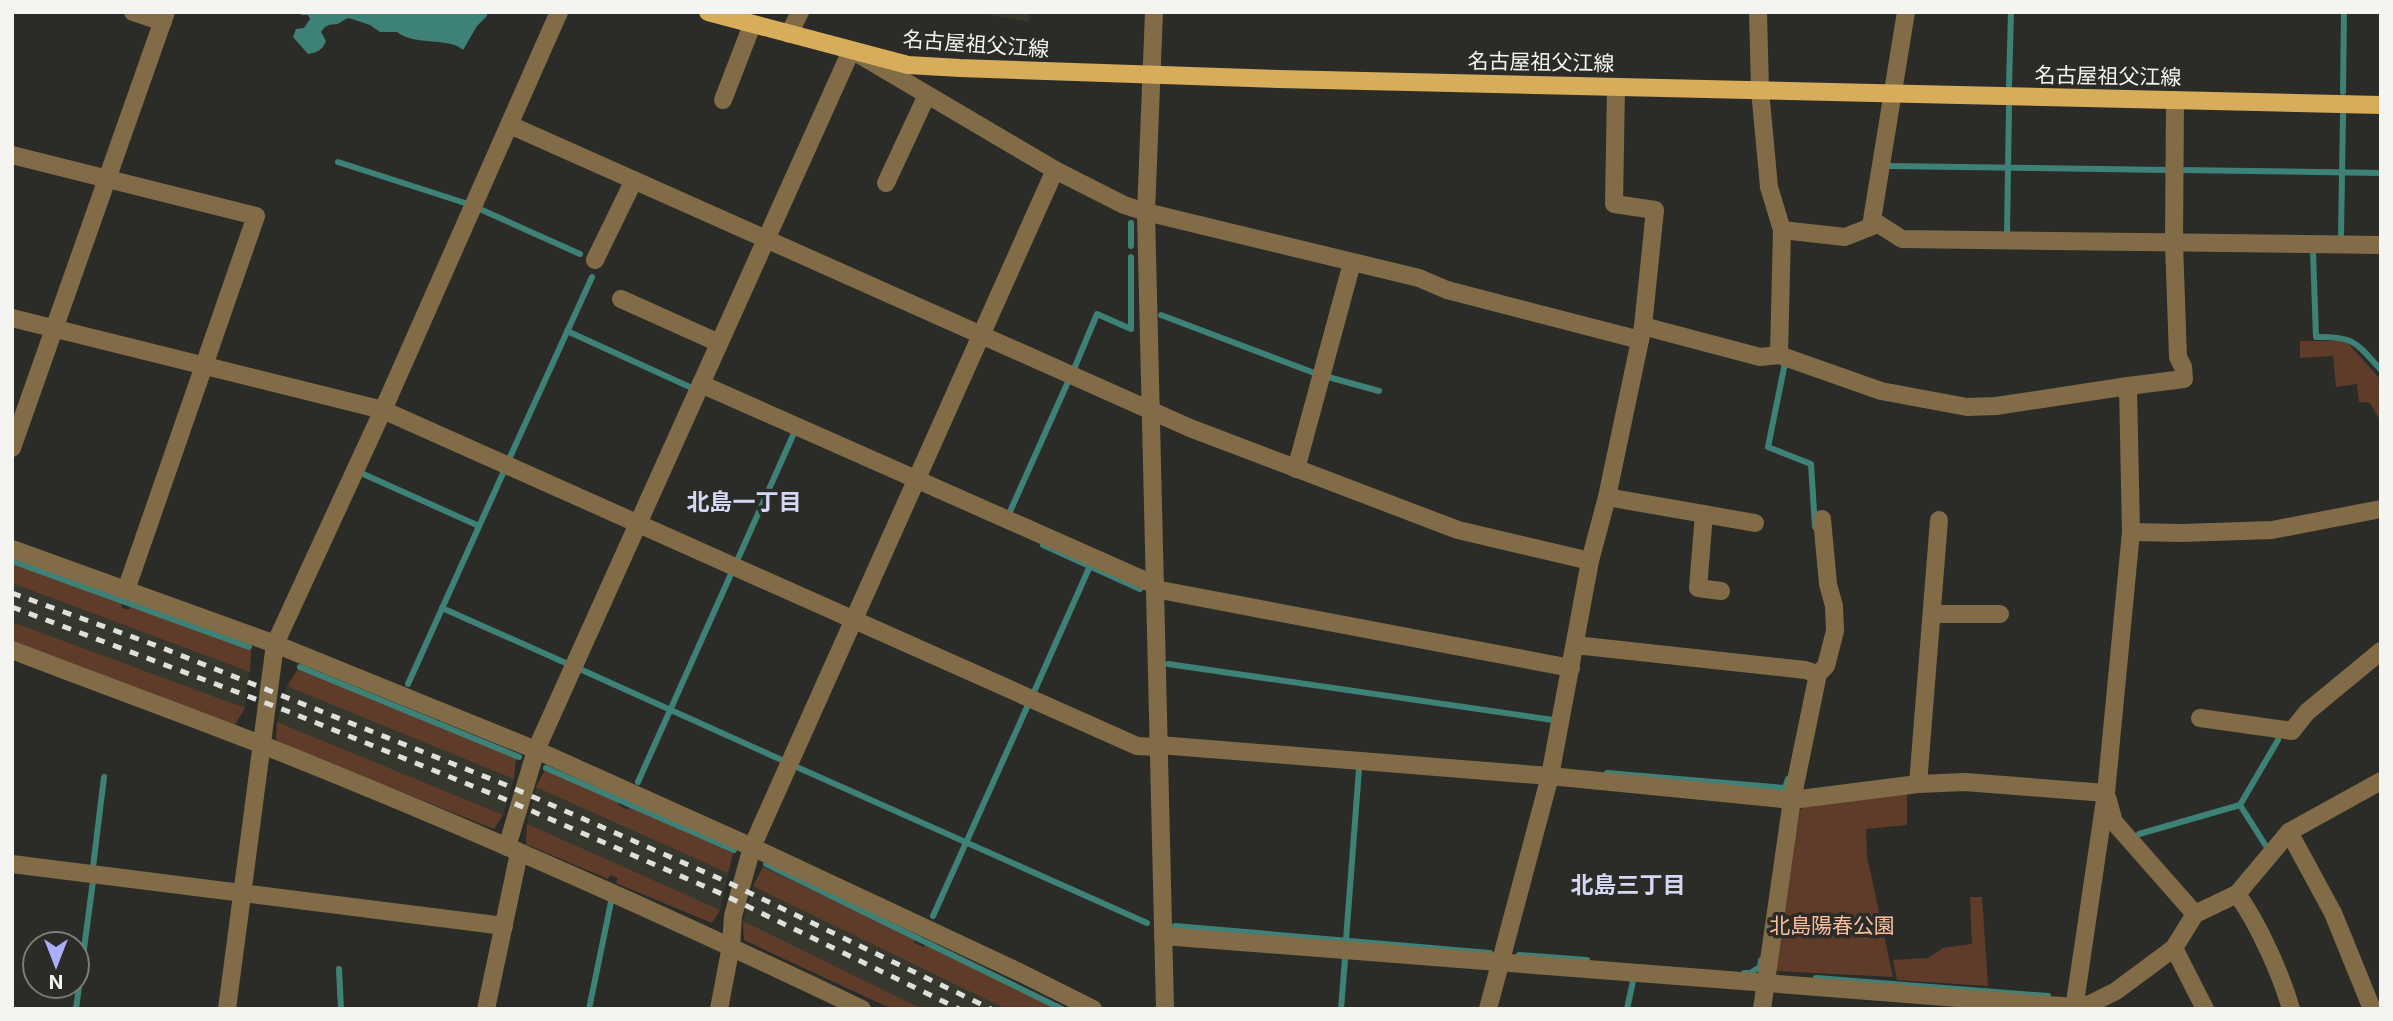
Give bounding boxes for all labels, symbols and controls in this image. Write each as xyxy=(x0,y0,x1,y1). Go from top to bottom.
street label: 名古屋祖父江線 xyxy=(902,26,1050,62)
street label: 名古屋祖父江線 xyxy=(1467,48,1615,76)
street label: 名古屋祖父江線 xyxy=(2034,62,2182,90)
district label: 北島一丁目 xyxy=(687,488,802,516)
district label: 北島三丁目 xyxy=(1571,871,1686,899)
park label: 北島陽春公園 xyxy=(1769,913,1895,938)
north arrow xyxy=(21,930,91,1000)
text: N xyxy=(49,970,63,993)

